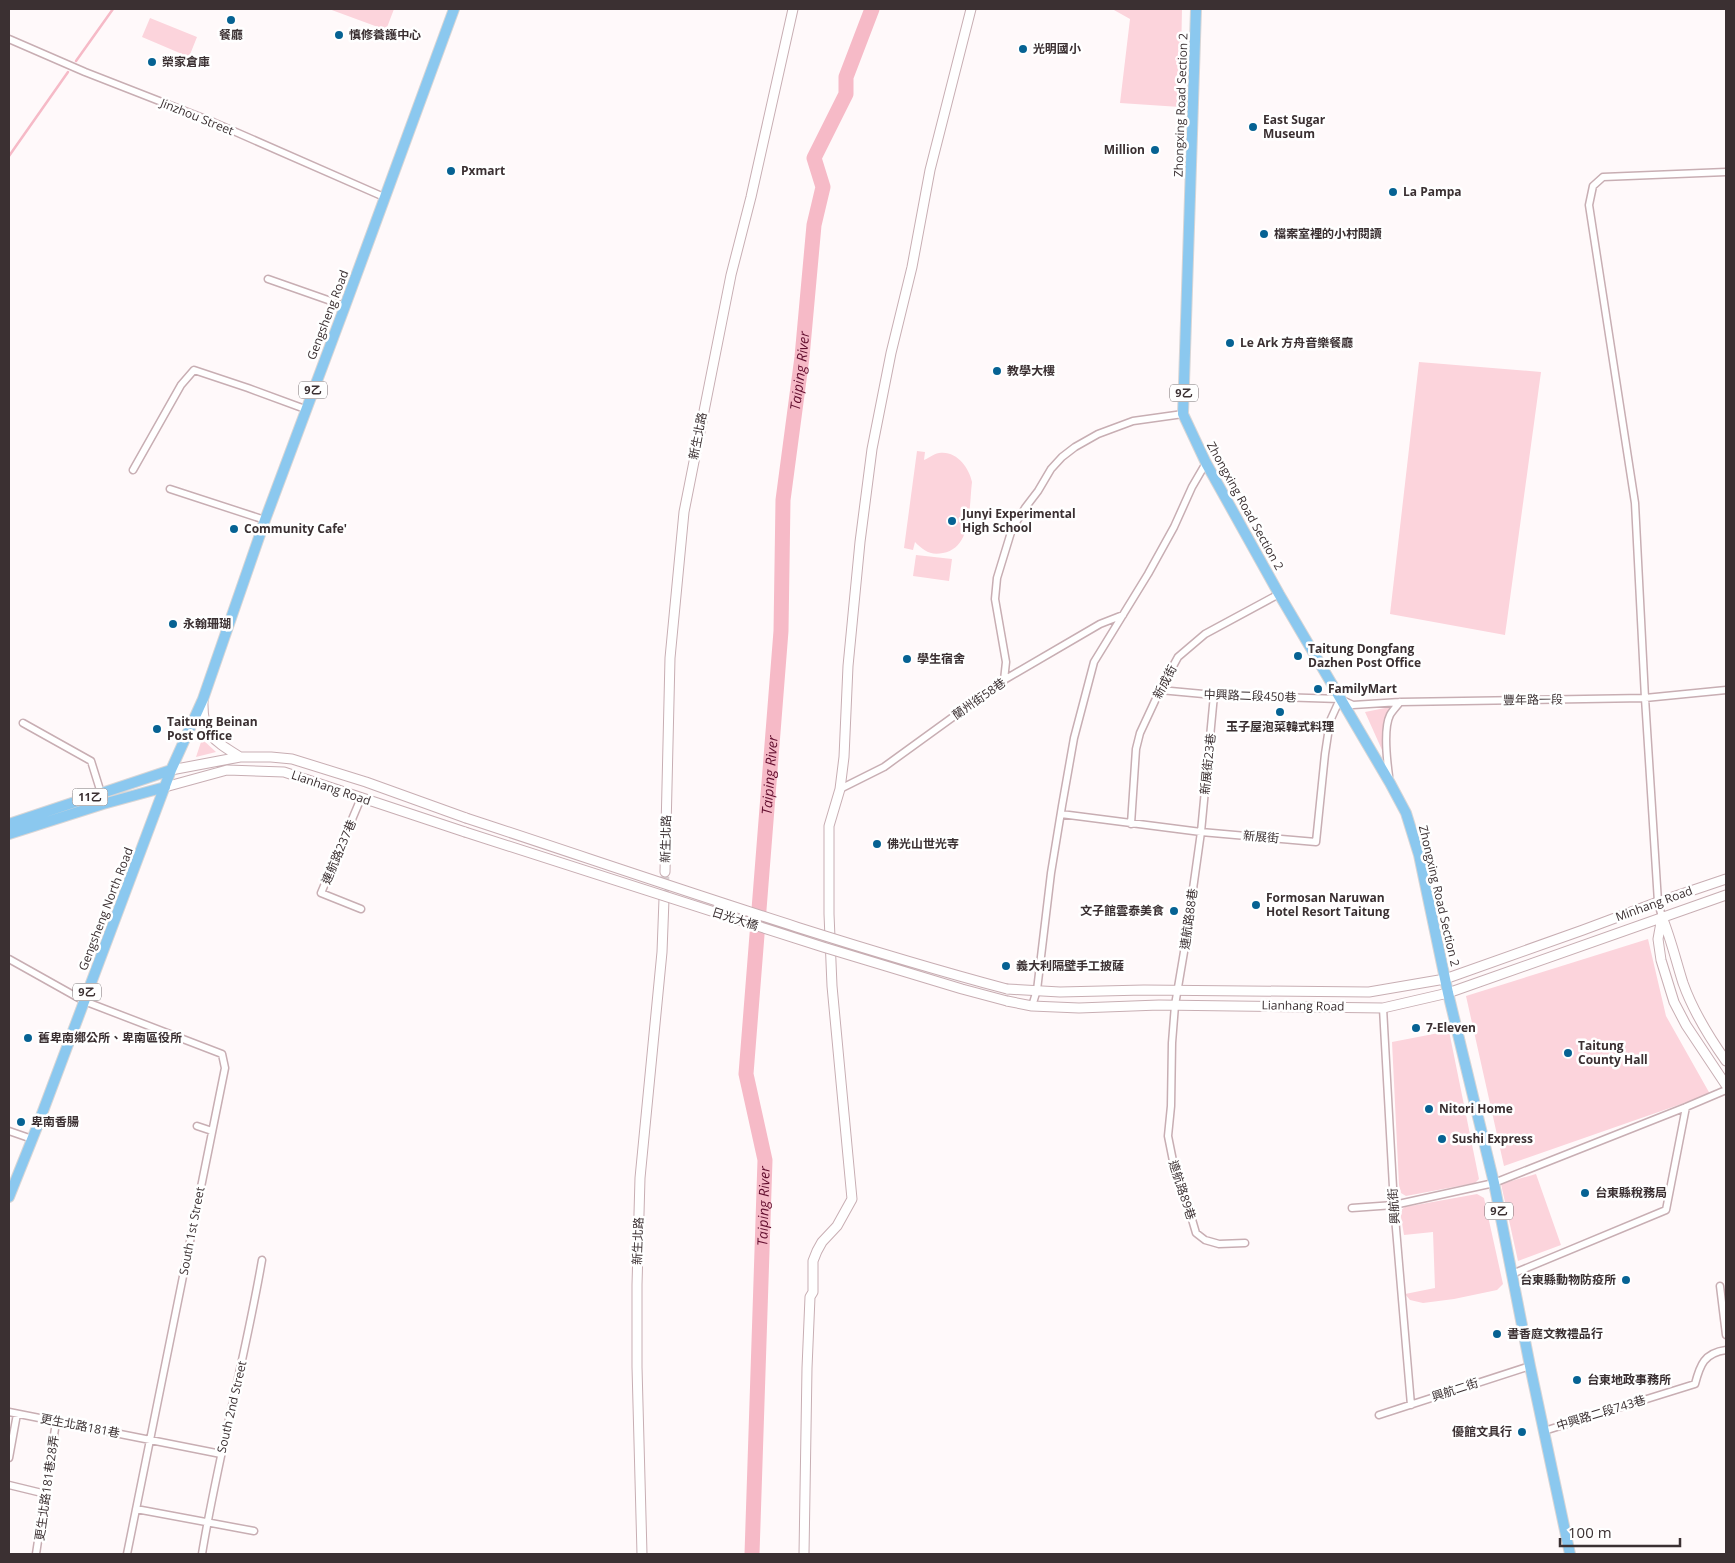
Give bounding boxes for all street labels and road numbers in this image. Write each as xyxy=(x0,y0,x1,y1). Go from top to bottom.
street label: Zhongxing Road Section 2 xyxy=(1169,32,1192,177)
street label: Jinzhou Street xyxy=(157,94,236,139)
street label: Gengsheng Road xyxy=(303,268,352,362)
road number: 9乙 xyxy=(299,382,327,398)
road number: 9乙 xyxy=(1170,384,1198,402)
street label: 新生北路 xyxy=(685,411,710,461)
street label: Zhongxing Road Section 2 xyxy=(1203,439,1288,573)
street label: 新成街 xyxy=(1149,662,1181,702)
street label: 蘭州街58巷 xyxy=(949,674,1009,723)
street label: 中興路二段450巷 xyxy=(1203,685,1297,706)
street label: 豐年路一段 xyxy=(1503,690,1563,709)
street label: 新展街23巷 xyxy=(1196,732,1219,796)
street label: Lianhang Road xyxy=(289,766,373,809)
road number: 11乙 xyxy=(72,789,108,806)
street label: 新生北路 xyxy=(657,815,674,863)
street label: 連航路237巷 xyxy=(317,817,360,887)
street label: Zhongxing Road Section 2 xyxy=(1415,824,1464,968)
street label: 新展街 xyxy=(1242,826,1280,847)
street label: Gengsheng North Road xyxy=(74,845,137,973)
street label: Minhang Road xyxy=(1613,882,1695,925)
street label: 連航路88巷 xyxy=(1176,887,1201,951)
street label: 日光大橋 xyxy=(710,903,761,934)
road number: 9乙 xyxy=(73,984,101,1000)
street label: Lianhang Road xyxy=(1261,996,1345,1015)
street label: 連航路89巷 xyxy=(1165,1158,1200,1222)
street label: South 1st Street xyxy=(175,1185,208,1276)
street label: 興航街 xyxy=(1384,1187,1403,1225)
road number: 9乙 xyxy=(1485,1202,1513,1220)
street label: 新生北路 xyxy=(628,1217,647,1265)
street label: South 2nd Street xyxy=(213,1359,250,1455)
street label: 興航二街 xyxy=(1429,1374,1480,1405)
street label: 中興路二段743巷 xyxy=(1554,1391,1648,1434)
street label: 更生北路181巷 xyxy=(39,1409,121,1442)
street label: 更生北路181巷28弄 xyxy=(31,1434,62,1542)

